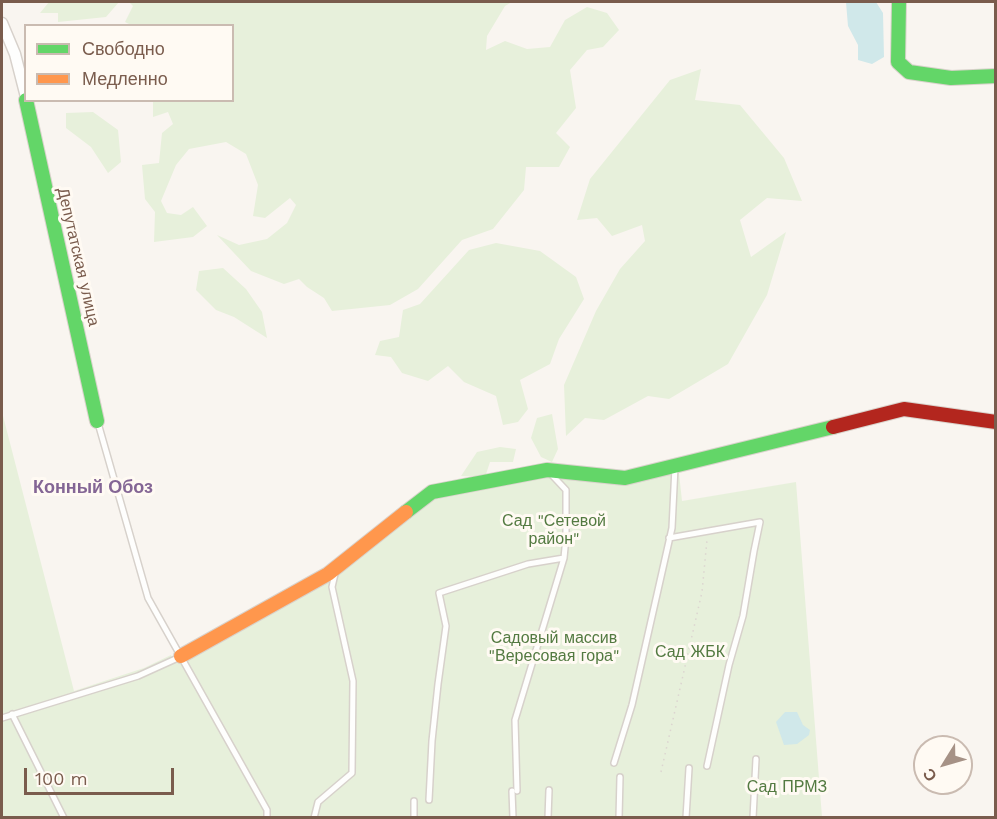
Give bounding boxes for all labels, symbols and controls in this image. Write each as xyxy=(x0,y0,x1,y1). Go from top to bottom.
legend xyxy=(24,24,234,102)
text: Свободно xyxy=(82,38,165,59)
text: Медленно xyxy=(82,68,168,89)
street label: Депутатская улица xyxy=(53,186,103,328)
district label: Конный Обоз xyxy=(33,477,153,499)
park label: Сад "Сетевой район" xyxy=(502,511,606,549)
park label: Садовый массив "Вересовая гора" xyxy=(489,628,619,666)
park label: Сад ЖБК xyxy=(655,642,725,662)
north arrow xyxy=(913,735,973,795)
scale bar xyxy=(27,756,177,794)
text: С xyxy=(919,765,941,785)
text: 100 m xyxy=(35,768,88,789)
park label: Сад ПРМЗ xyxy=(747,777,827,797)

